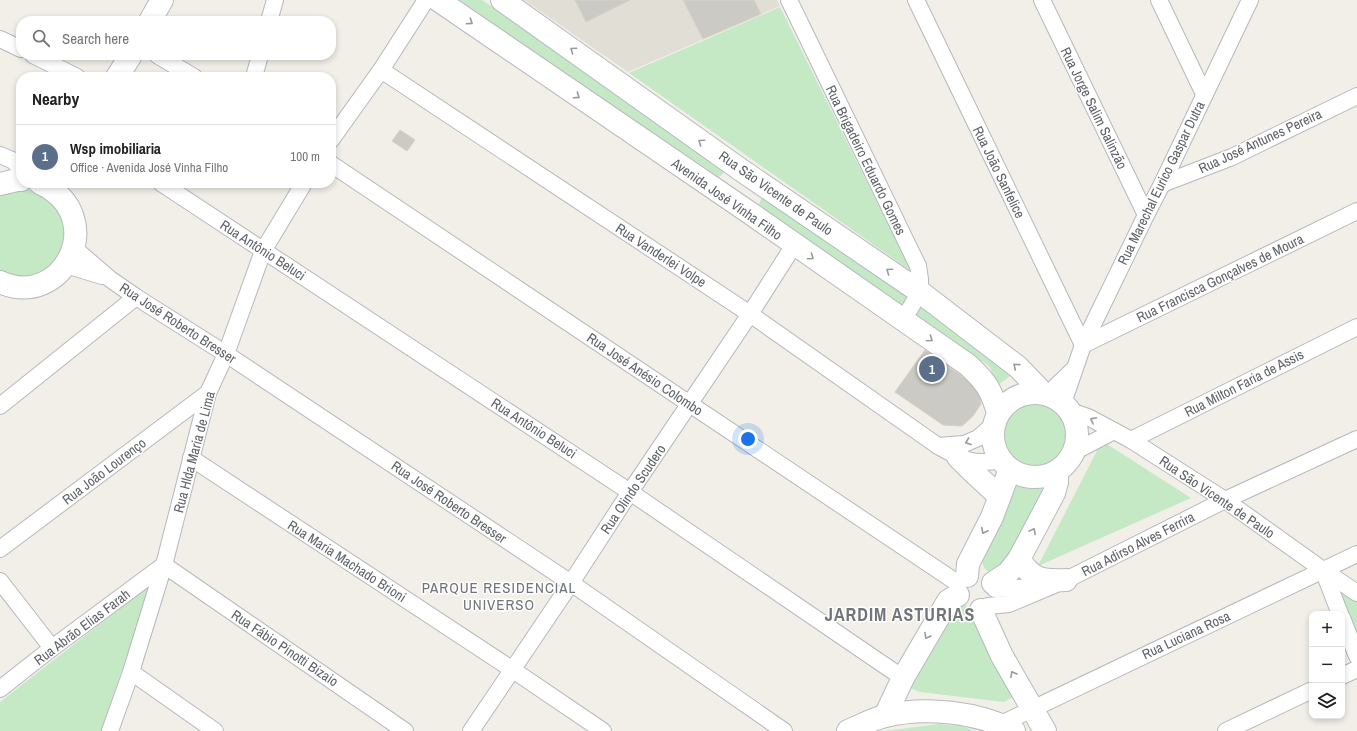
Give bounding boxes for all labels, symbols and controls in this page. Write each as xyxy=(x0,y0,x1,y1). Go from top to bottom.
search box xyxy=(16,16,336,60)
one-way arrow xyxy=(466,17,473,25)
icon: search xyxy=(30,27,52,49)
text: Search here xyxy=(62,28,129,49)
street label: Rua Jorge Salim Salinzão xyxy=(1057,44,1131,172)
one-way arrow xyxy=(570,48,577,55)
street label: Rua Brigadeiro Eduardo Gomes xyxy=(822,82,910,238)
text: Nearby xyxy=(32,87,79,110)
one-way arrow xyxy=(573,91,580,98)
street label: Rua Marechal Eurico Gaspar Dutra xyxy=(1113,98,1209,268)
street label: Rua José Antunes Pereira xyxy=(1195,104,1325,177)
street label: Rua João Sanfelice xyxy=(969,123,1029,221)
text: Wsp imobiliaria xyxy=(70,138,161,159)
one-way arrow xyxy=(699,140,706,147)
street label: Rua São Vicente de Paulo xyxy=(715,147,837,239)
text: 1 xyxy=(42,148,48,165)
text: 100 m xyxy=(290,148,320,165)
street label: Avenida José Vinha Filho xyxy=(667,153,786,244)
text: Office · Avenida José Vinha Filho xyxy=(70,159,228,176)
street label: Rua Antônio Beluci xyxy=(217,216,309,284)
street label: Rua Vanderlei Volpe xyxy=(612,219,710,291)
street label: Rua Francisca Gonçalves de Moura xyxy=(1133,229,1307,326)
one-way arrow xyxy=(807,252,814,260)
one-way arrow xyxy=(886,268,893,276)
street label: Rua José Roberto Bresser xyxy=(116,279,240,367)
street label: Rua José Anésio Colombo xyxy=(584,329,706,419)
one-way arrow xyxy=(925,334,932,341)
street label: Rua Milton Faria de Assis xyxy=(1181,345,1307,421)
pin: 1 xyxy=(919,354,945,384)
one-way arrow xyxy=(1013,363,1020,370)
street label: Rua Hlda Maria de Lima xyxy=(169,389,219,515)
street label: Rua Antônio Beluci xyxy=(488,394,580,462)
one-way arrow xyxy=(1090,417,1097,424)
your location xyxy=(738,429,758,449)
street label: Rua João Lourenço xyxy=(59,434,149,508)
one-way arrow xyxy=(965,437,972,445)
street label: Rua Olindo Scudero xyxy=(596,441,670,537)
street label: Rua São Vicente de Paulo xyxy=(1156,452,1278,542)
street label: Rua José Roberto Bresser xyxy=(388,457,510,547)
street label: Rua Adirso Alves Ferrira xyxy=(1078,507,1198,580)
street label: Rua Maria Machado Brioni xyxy=(284,516,410,606)
one-way arrow xyxy=(982,527,989,535)
one-way arrow xyxy=(1029,528,1036,536)
district label: PARQUE RESIDENCIAL UNIVERSO xyxy=(422,577,576,615)
street label: Rua Abrão Elias Farah xyxy=(30,585,134,669)
district label: JARDIM ASTURIAS xyxy=(825,602,975,627)
street label: Rua Fábio Pinotti Bizaio xyxy=(228,606,342,690)
street label: Rua Luciana Rosa xyxy=(1139,606,1233,663)
map controls xyxy=(1309,611,1345,719)
button: + xyxy=(1309,611,1345,647)
one-way arrow xyxy=(925,632,932,639)
button: − xyxy=(1309,647,1345,683)
one-way arrow xyxy=(1010,671,1017,678)
button: layers xyxy=(1309,683,1345,719)

